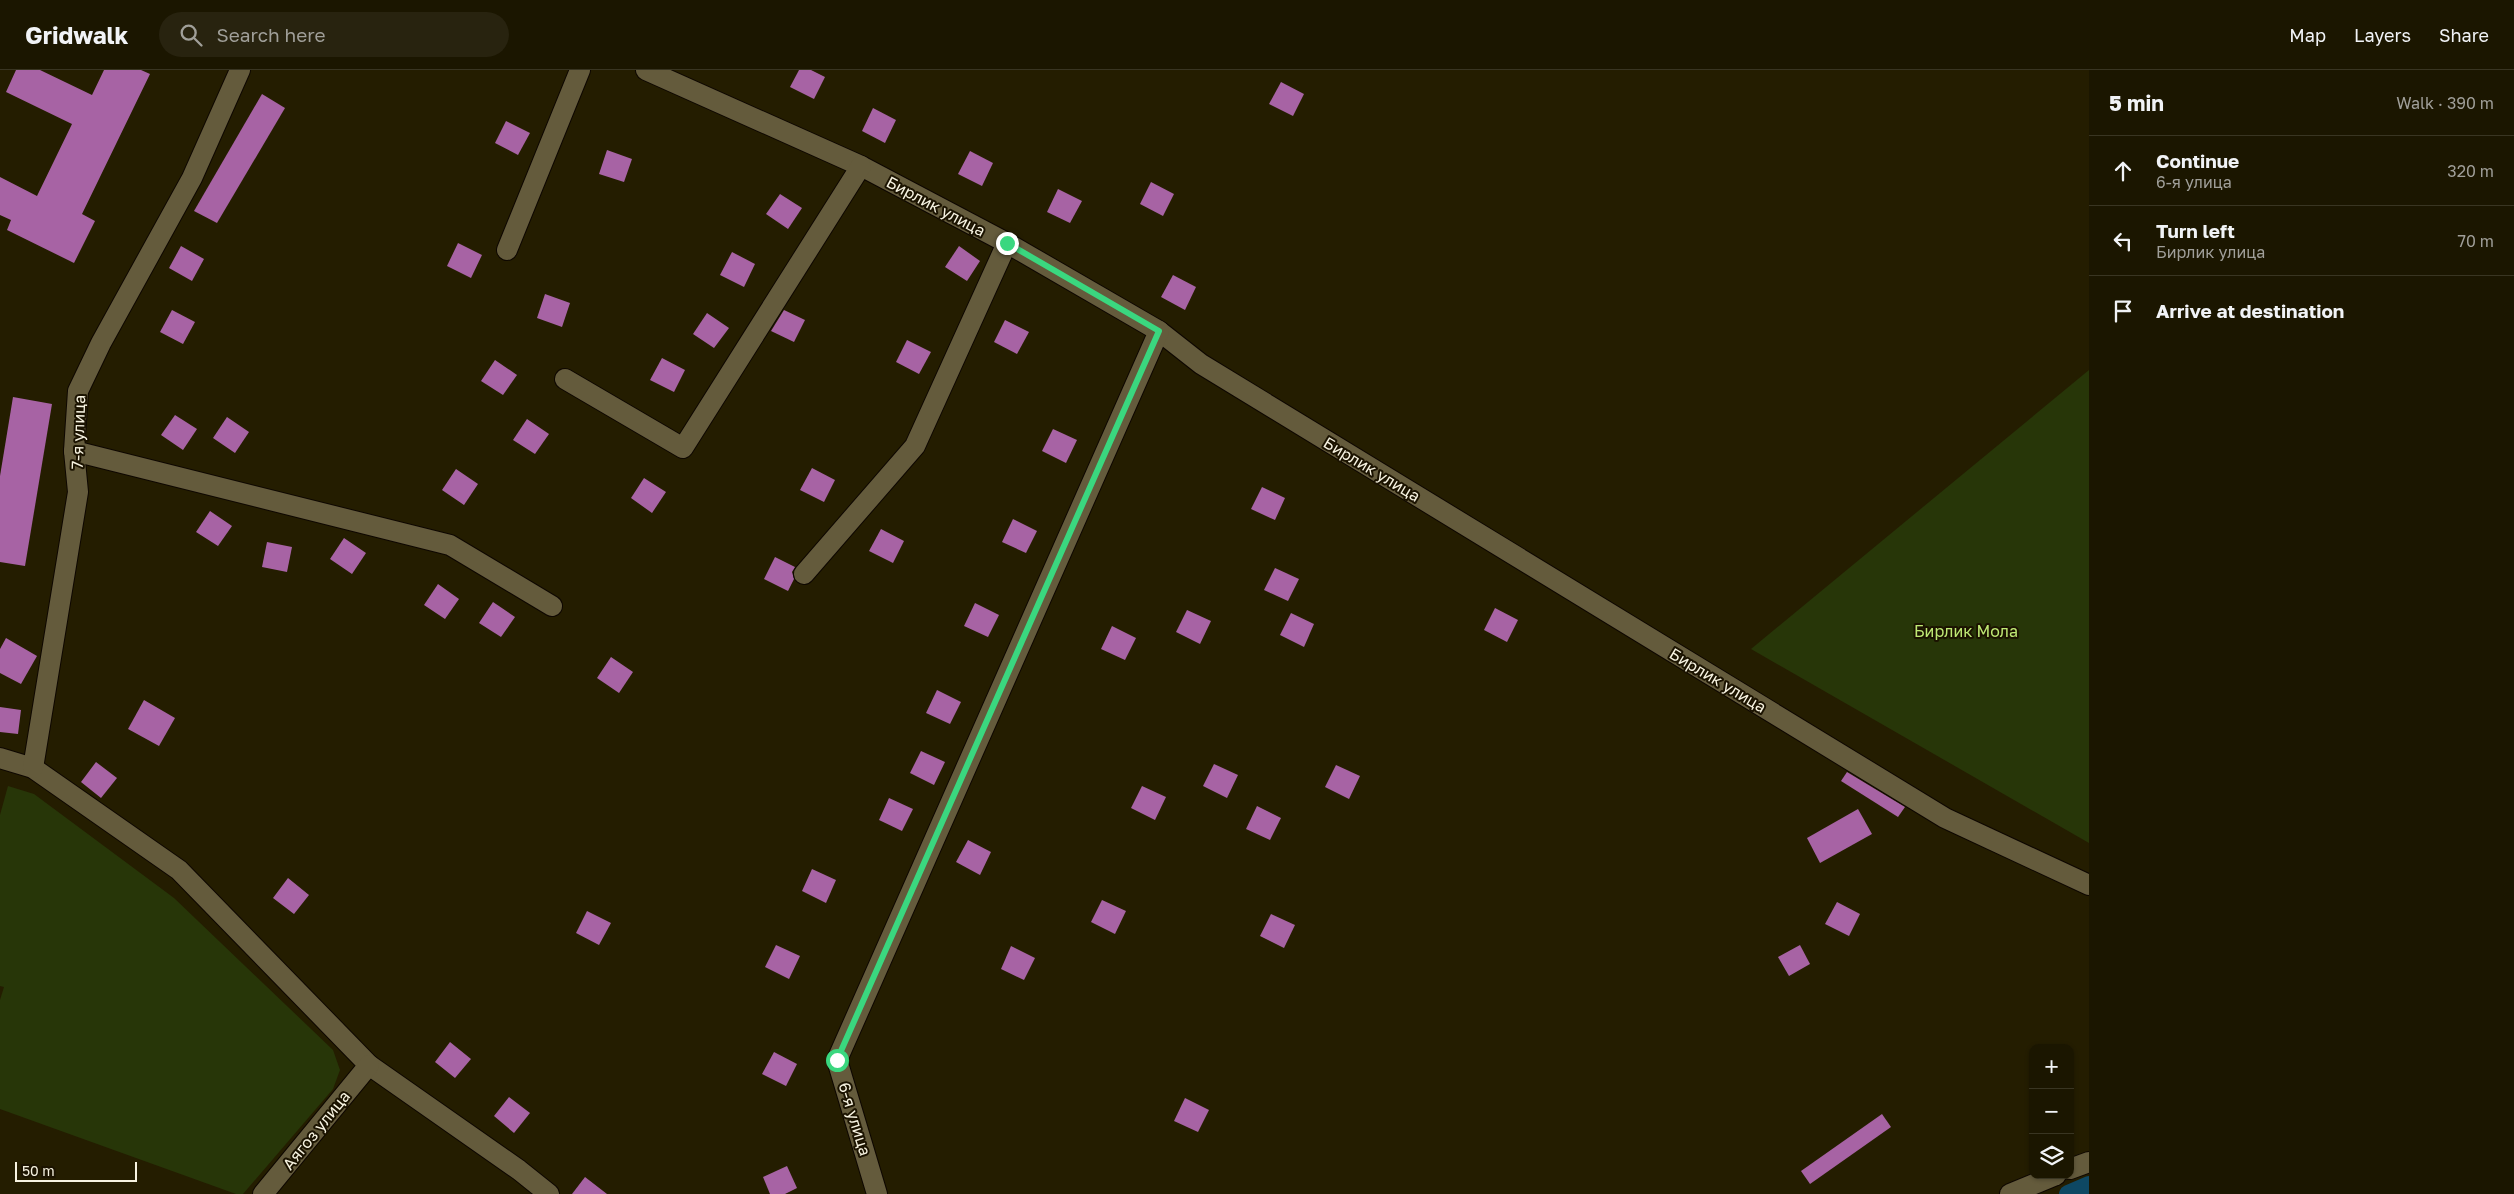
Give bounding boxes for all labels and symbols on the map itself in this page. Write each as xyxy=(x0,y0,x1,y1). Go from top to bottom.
street label: Бирлик улица xyxy=(883,172,989,240)
route end xyxy=(996,232,1019,255)
street label: 7-я улица xyxy=(67,394,89,470)
street label: Бирлик улица xyxy=(1320,432,1424,506)
park label: Бирлик Мола xyxy=(1914,621,2018,641)
street label: Бирлик улица xyxy=(1666,643,1770,717)
route start xyxy=(826,1049,849,1072)
street label: 6-я улица xyxy=(834,1080,876,1158)
street label: Аягоз улица xyxy=(278,1086,354,1174)
scale bar xyxy=(15,1159,138,1182)

